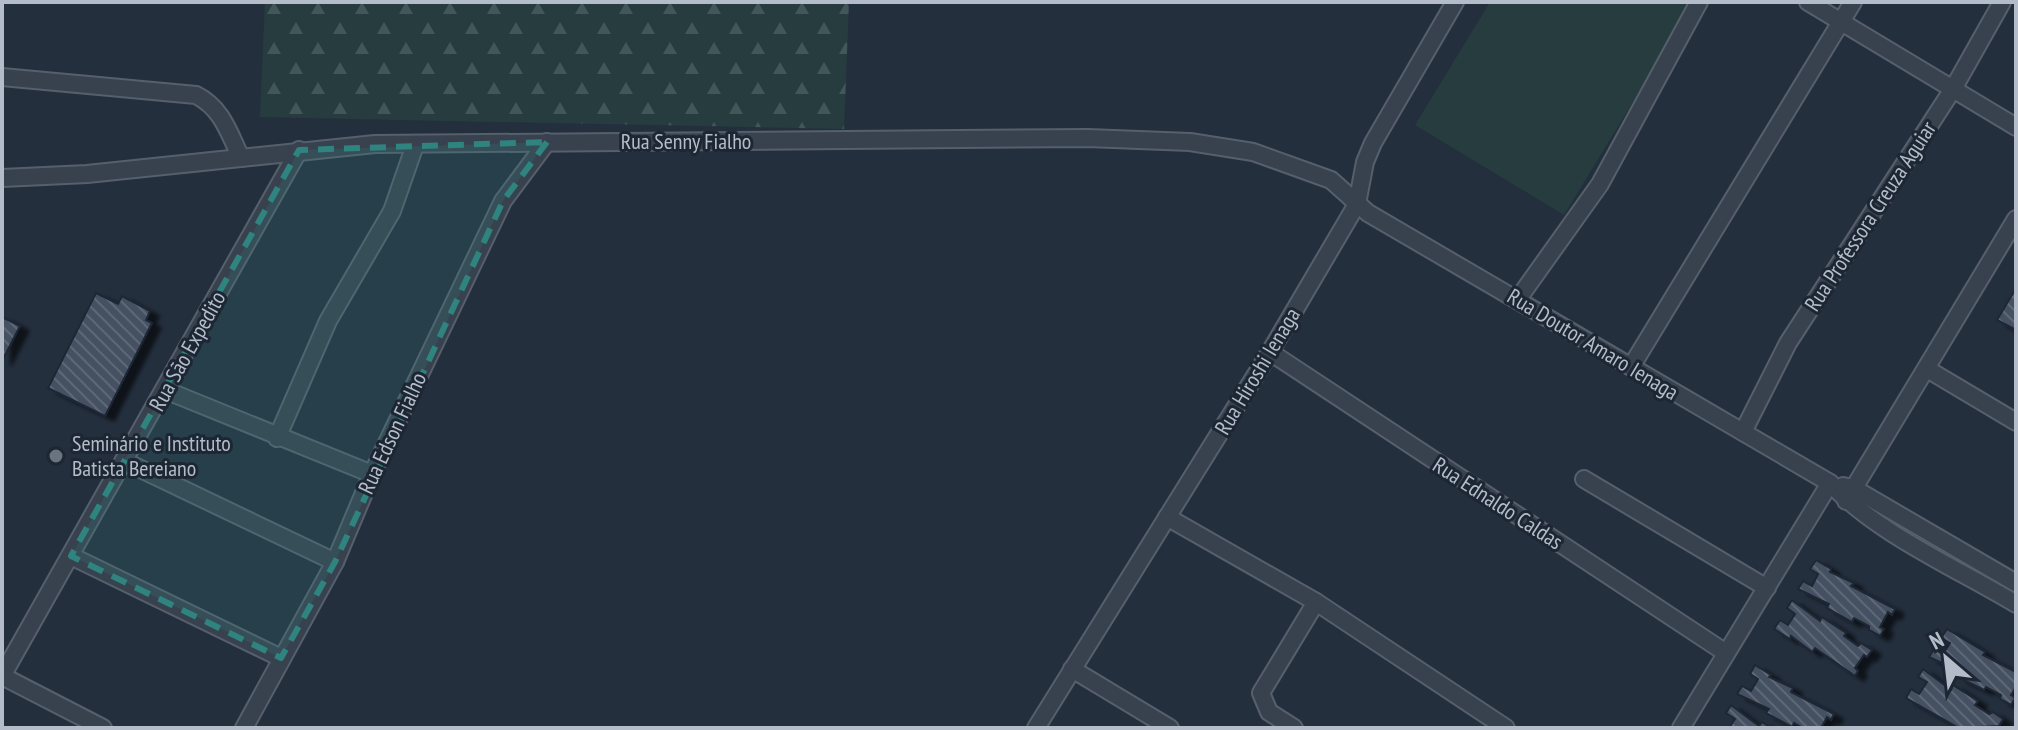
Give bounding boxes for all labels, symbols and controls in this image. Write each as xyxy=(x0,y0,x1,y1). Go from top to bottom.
street label: Rua Professora Creuza Aguiar xyxy=(1798,116,1942,316)
street label: Rua Senny Fialho xyxy=(621,127,751,155)
street label: Rua Doutor Amaro Ienaga xyxy=(1502,282,1684,406)
street label: Rua São Expedito xyxy=(143,286,231,416)
street label: Rua Hiroshi Ienaga xyxy=(1208,302,1306,440)
street label: Rua Edson Fialho xyxy=(352,368,432,498)
place label: Seminário e Instituto Batista Bereiano xyxy=(72,429,231,482)
marker: Seminário e Instituto Batista Bereiano xyxy=(47,447,65,465)
street label: Rua Ednaldo Caldas xyxy=(1428,451,1568,555)
north arrow xyxy=(1906,618,1986,698)
text: N xyxy=(1925,625,1948,655)

